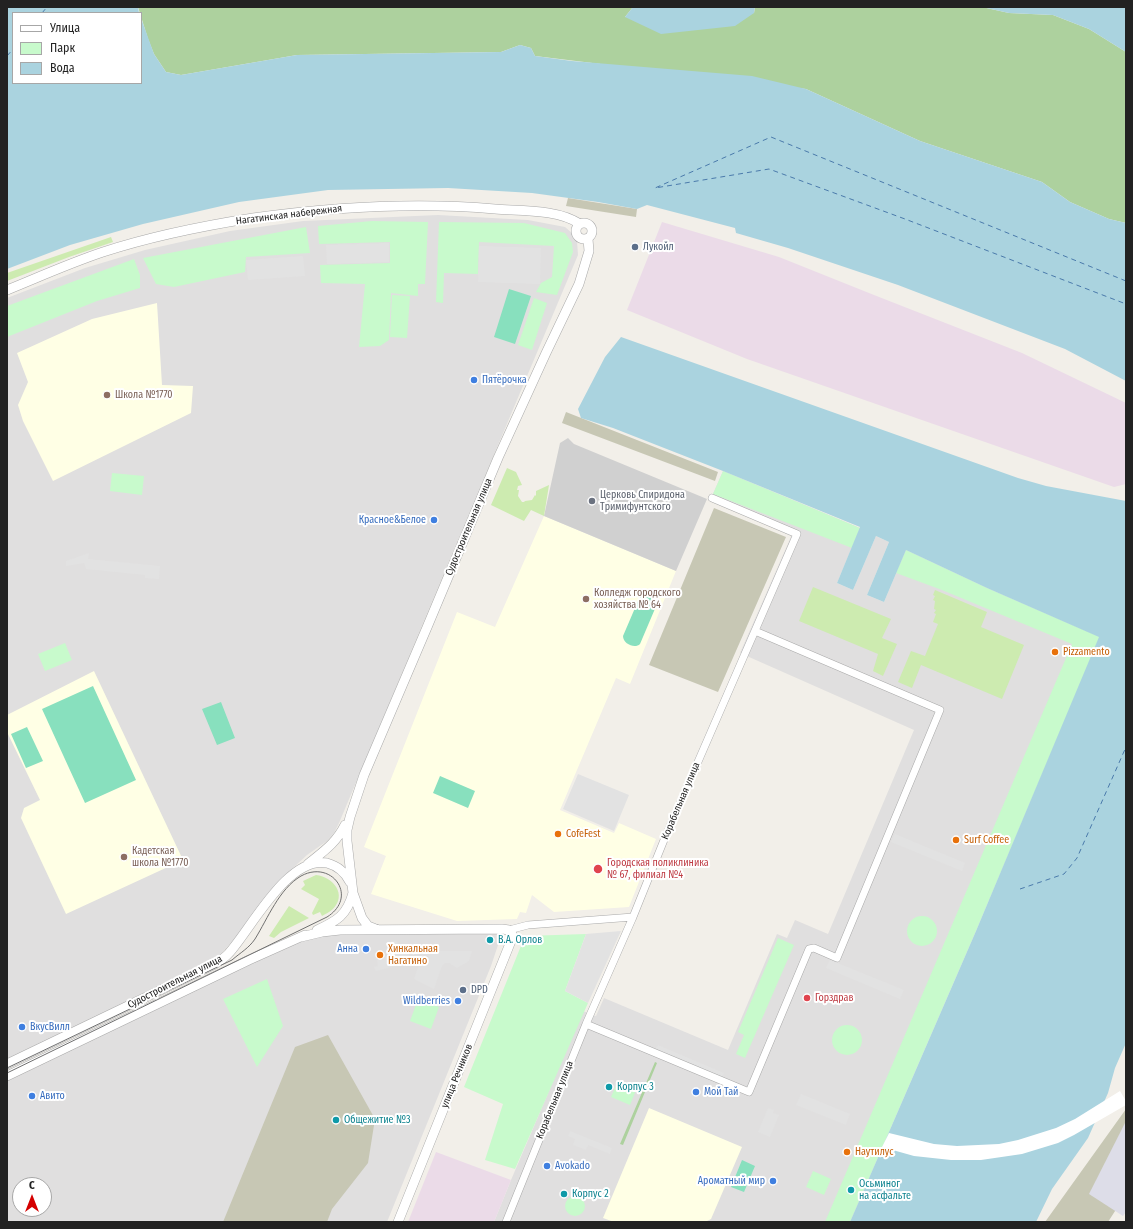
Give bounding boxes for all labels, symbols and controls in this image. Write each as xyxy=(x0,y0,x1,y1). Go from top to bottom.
legend xyxy=(12,12,142,84)
text: Улица xyxy=(50,21,80,35)
text: Парк xyxy=(50,41,75,55)
text: Вода xyxy=(50,61,75,75)
street label: Нагатинская набережная xyxy=(235,203,343,227)
place label: Лукойл xyxy=(643,241,674,253)
marker: Лукойл xyxy=(630,242,640,252)
place label: Пятёрочка xyxy=(482,374,527,386)
marker: Пятёрочка xyxy=(469,375,479,385)
place label: Школа №1770 xyxy=(115,389,173,401)
marker: Школа №1770 xyxy=(102,390,112,400)
street label: Судостроительная улица xyxy=(443,477,495,577)
place label: Церковь Спиридона Тримифунтского xyxy=(600,489,685,512)
marker: Церковь Спиридона Тримифунтского xyxy=(587,496,597,506)
place label: Красное&Белое xyxy=(359,514,426,526)
marker: Красное&Белое xyxy=(429,515,439,525)
place label: Колледж городского хозяйства № 64 xyxy=(594,587,681,610)
marker: Колледж городского хозяйства № 64 xyxy=(581,594,591,604)
place label: Pizzamento xyxy=(1063,646,1110,658)
marker: Pizzamento xyxy=(1050,647,1060,657)
street label: Корабельная улица xyxy=(659,760,703,842)
place label: CofeFest xyxy=(566,828,601,840)
marker: CofeFest xyxy=(553,829,563,839)
place label: Surf Coffee xyxy=(964,834,1009,846)
marker: Surf Coffee xyxy=(951,835,961,845)
place label: Кадетская школа №1770 xyxy=(132,845,188,868)
marker: Кадетская школа №1770 xyxy=(119,852,129,862)
place label: Городская поликлиника № 67, филиал №4 xyxy=(607,857,709,880)
marker: Городская поликлиника № 67, филиал №4 xyxy=(592,863,604,875)
place label: В.А. Орлов xyxy=(498,934,542,946)
marker: В.А. Орлов xyxy=(485,935,495,945)
place label: Анна xyxy=(337,943,358,955)
place label: Хинкальная Нагатино xyxy=(388,943,438,966)
marker: Анна xyxy=(361,944,371,954)
marker: Хинкальная Нагатино xyxy=(375,950,385,960)
street label: Судостроительная улица xyxy=(126,953,224,1011)
place label: DPD xyxy=(471,984,488,996)
marker: DPD xyxy=(458,985,468,995)
place label: Горздрав xyxy=(815,992,853,1004)
marker: Горздрав xyxy=(802,993,812,1003)
place label: Wildberries xyxy=(403,995,450,1007)
marker: Wildberries xyxy=(453,996,463,1006)
place label: ВкусВилл xyxy=(30,1021,70,1033)
marker: ВкусВилл xyxy=(17,1022,27,1032)
street label: улица Речников xyxy=(439,1042,475,1110)
street label: Корабельная улица xyxy=(534,1059,576,1141)
place label: Корпус 3 xyxy=(617,1081,654,1093)
marker: Корпус 3 xyxy=(604,1082,614,1092)
place label: Мой Тай xyxy=(704,1086,738,1098)
marker: Мой Тай xyxy=(691,1087,701,1097)
place label: Авито xyxy=(40,1090,65,1102)
marker: Авито xyxy=(27,1091,37,1101)
place label: Общежитие №3 xyxy=(344,1114,410,1126)
marker: Общежитие №3 xyxy=(331,1115,341,1125)
place label: Наутилус xyxy=(855,1146,894,1158)
marker: Наутилус xyxy=(842,1147,852,1157)
place label: Avokado xyxy=(555,1160,590,1172)
marker: Avokado xyxy=(542,1161,552,1171)
place label: Ароматный мир xyxy=(698,1175,765,1187)
marker: Ароматный мир xyxy=(768,1176,778,1186)
north arrow xyxy=(12,1177,52,1217)
place label: Осьминог на асфальте xyxy=(859,1178,911,1202)
text: С xyxy=(29,1179,35,1192)
marker: Осьминог на асфальте xyxy=(846,1185,856,1195)
place label: Корпус 2 xyxy=(572,1188,609,1200)
marker: Корпус 2 xyxy=(559,1189,569,1199)

